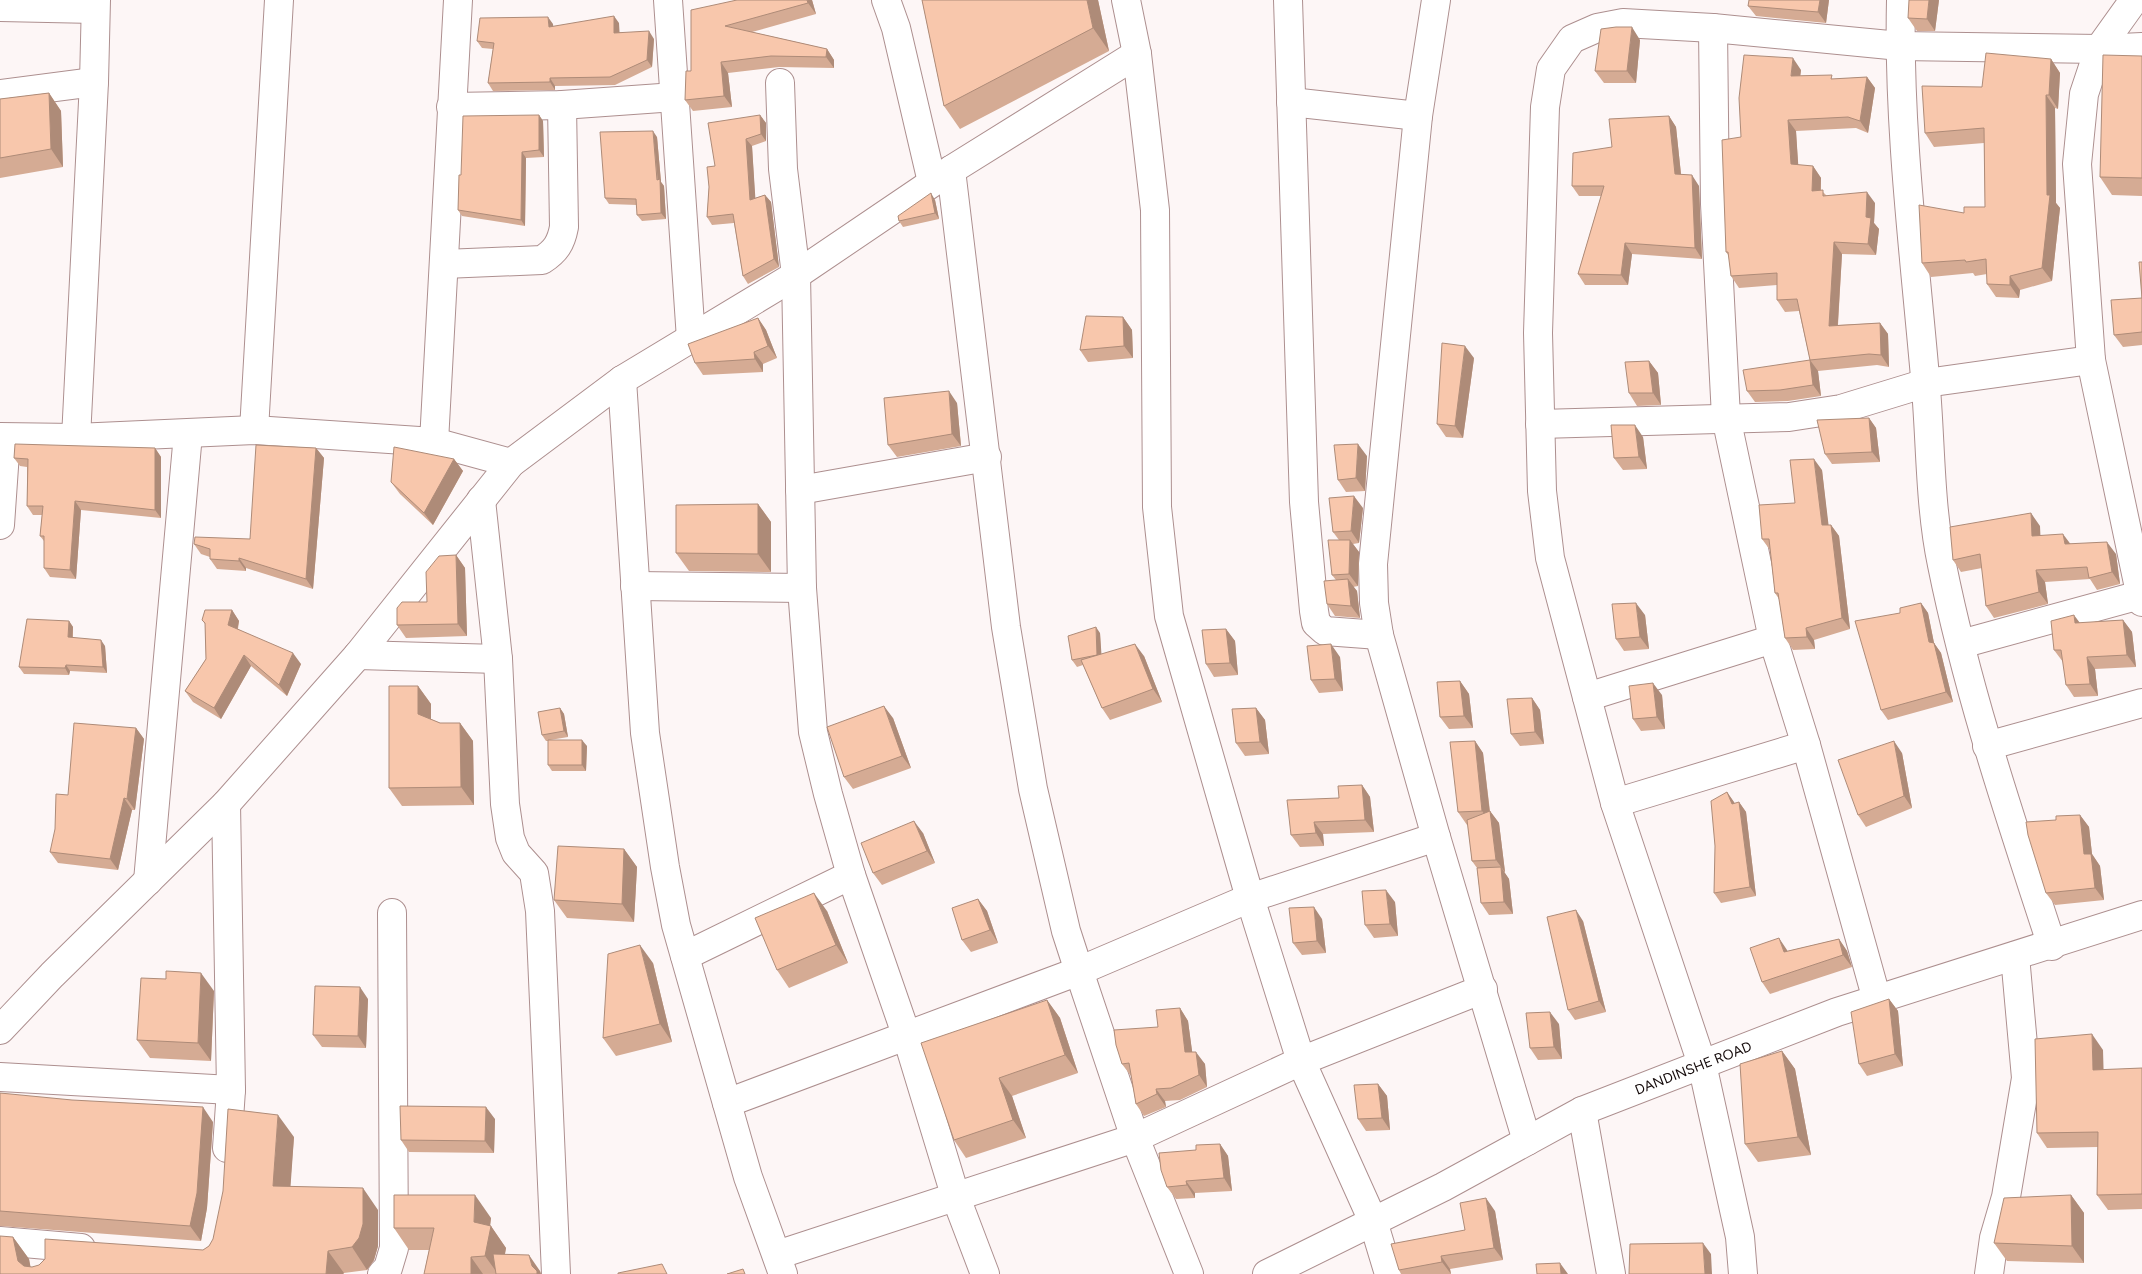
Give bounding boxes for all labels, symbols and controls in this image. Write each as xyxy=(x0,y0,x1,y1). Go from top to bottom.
street label: DANDINSHE ROAD xyxy=(1632,1037,1754,1098)

